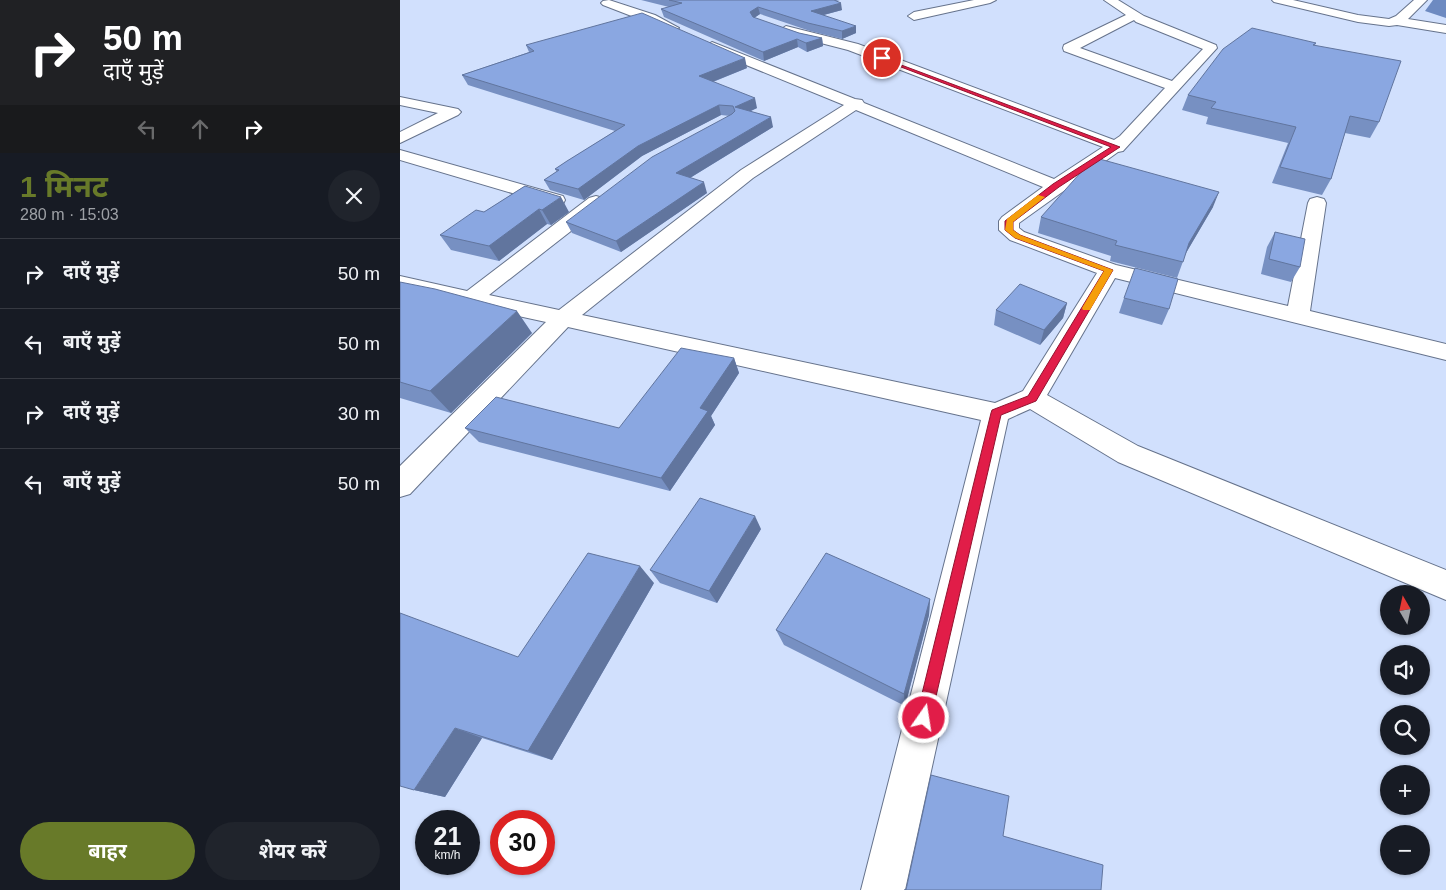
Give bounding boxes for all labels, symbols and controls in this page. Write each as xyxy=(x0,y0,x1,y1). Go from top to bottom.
text: 50 m xyxy=(103,18,183,57)
icon: right xyxy=(20,20,85,85)
pin xyxy=(861,37,903,79)
icon: arrive xyxy=(868,44,896,72)
text: दाएँ मुड़ें xyxy=(103,59,164,84)
icon: left xyxy=(133,115,161,143)
icon: ahead xyxy=(186,115,214,143)
icon: right xyxy=(239,115,267,143)
text: 1 मिनट xyxy=(20,170,108,203)
button: close xyxy=(328,170,380,222)
text: 280 m · 15:03 xyxy=(20,206,119,223)
icon: right xyxy=(20,260,48,288)
text: दाएँ मुड़ें xyxy=(63,261,119,282)
text: 50 m xyxy=(338,263,380,284)
icon: left xyxy=(20,330,48,358)
text: बाएँ मुड़ें xyxy=(63,331,120,352)
text: 50 m xyxy=(338,333,380,354)
icon: right xyxy=(20,400,48,428)
text: दाएँ मुड़ें xyxy=(63,401,119,422)
text: 30 m xyxy=(338,403,380,424)
icon: left xyxy=(20,470,48,498)
text: बाएँ मुड़ें xyxy=(63,471,120,492)
text: 50 m xyxy=(338,473,380,494)
north arrow xyxy=(1380,585,1430,635)
map controls xyxy=(1380,585,1430,875)
button: sound xyxy=(1380,645,1430,695)
position arrow xyxy=(897,691,949,743)
button: search xyxy=(1380,705,1430,755)
button: + xyxy=(1380,765,1430,815)
speed limit sign: 30 xyxy=(490,810,555,875)
button: बाहर xyxy=(20,822,195,880)
button: शेयर करें xyxy=(205,822,380,880)
text: 21 xyxy=(434,822,461,850)
button: − xyxy=(1380,825,1430,875)
text: km/h xyxy=(434,848,461,862)

